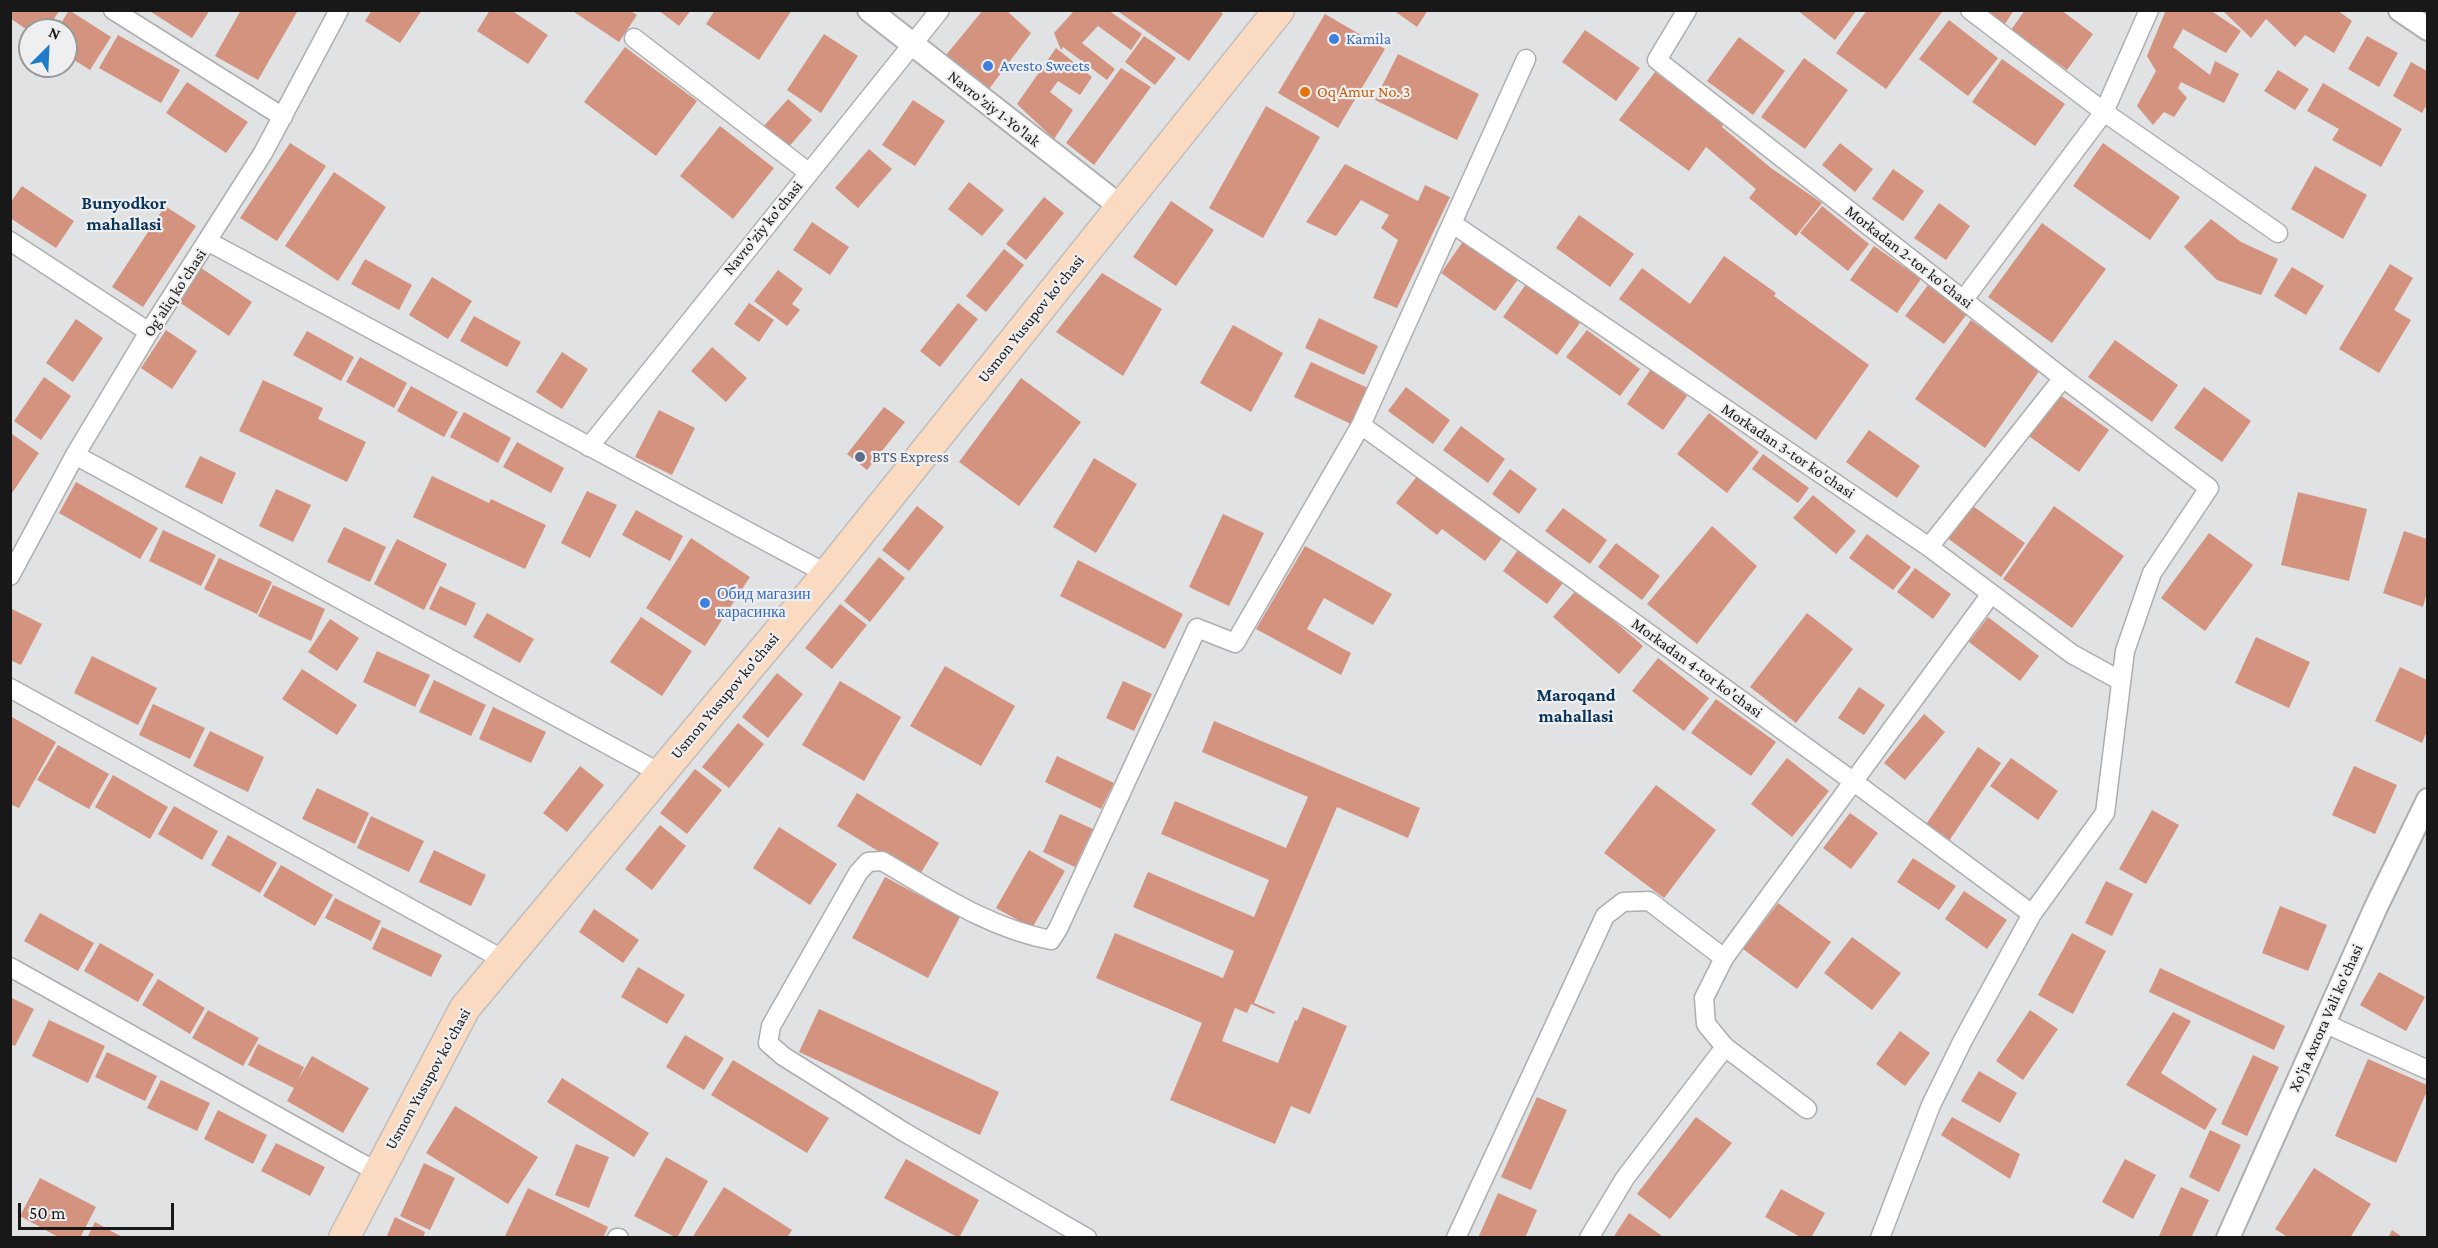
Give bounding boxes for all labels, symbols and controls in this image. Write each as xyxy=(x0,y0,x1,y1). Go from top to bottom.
north arrow xyxy=(18,18,78,78)
text: N xyxy=(46,23,63,43)
place label: Kamila xyxy=(1346,29,1391,49)
marker: Kamila xyxy=(1327,32,1341,46)
place label: Avesto Sweets xyxy=(1000,56,1090,76)
marker: Avesto Sweets xyxy=(981,59,995,73)
street label: Navro'ziy 1-Yo'lak xyxy=(944,67,1044,151)
place label: Oq Amur No. 3 xyxy=(1317,82,1410,102)
marker: Oq Amur No. 3 xyxy=(1298,85,1312,99)
street label: Navro'ziy ko'chasi xyxy=(719,177,807,279)
district label: Bunyodkor mahallasi xyxy=(82,192,166,234)
street label: Morkadan 2-tor ko'chasi xyxy=(1841,201,1977,313)
street label: Og'aliq ko'chasi xyxy=(139,245,211,341)
street label: Usmon Yusupov ko'chasi xyxy=(974,251,1088,387)
street label: Morkadan 3-tor ko'chasi xyxy=(1718,399,1858,503)
place label: BTS Express xyxy=(872,447,949,467)
marker: BTS Express xyxy=(853,450,867,464)
place label: Обид магазин карасинка xyxy=(717,584,811,622)
marker: Обид магазин карасинка xyxy=(698,596,712,610)
street label: Morkadan 4-tor ko'chasi xyxy=(1628,614,1766,722)
street label: Usmon Yusupov ko'chasi xyxy=(667,629,783,763)
district label: Maroqand mahallasi xyxy=(1536,684,1616,726)
street label: Xo'ja Axrora Vali ko'chasi xyxy=(2285,941,2367,1095)
street label: Usmon Yusupov ko'chasi xyxy=(381,1005,475,1153)
scale bar xyxy=(21,1191,177,1229)
text: 50 m xyxy=(29,1203,66,1223)

